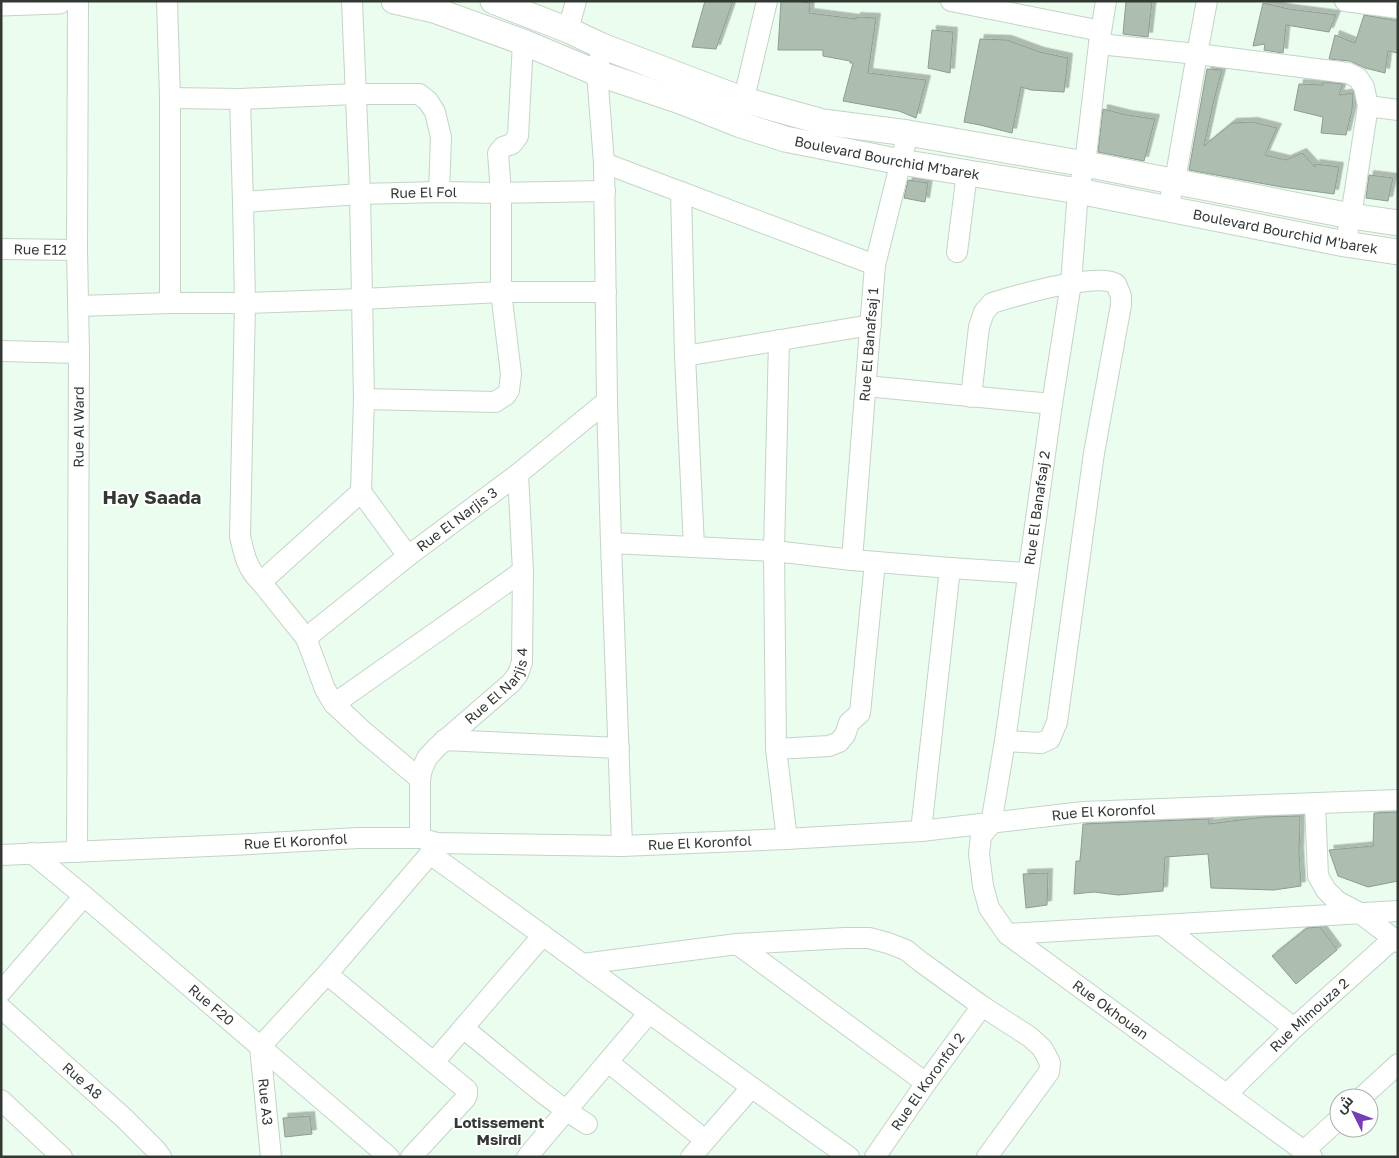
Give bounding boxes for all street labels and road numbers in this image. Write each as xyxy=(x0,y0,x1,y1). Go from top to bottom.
street label: Boulevard Bourchid M'barek xyxy=(793,132,981,183)
street label: Rue El Fol xyxy=(390,183,457,201)
street label: Boulevard Bourchid M'barek xyxy=(1191,205,1379,257)
street label: Rue E12 xyxy=(13,240,67,258)
street label: Rue El Banafsaj 1 xyxy=(855,287,881,402)
street label: Rue Al Ward xyxy=(70,386,87,468)
street label: Rue El Banafsaj 2 xyxy=(1020,450,1053,566)
street label: Rue El Narjis 3 xyxy=(413,483,501,555)
street label: Rue El Narjis 4 xyxy=(461,647,530,727)
street label: Rue El Koronfol xyxy=(1051,800,1156,824)
street label: Rue El Koronfol xyxy=(243,830,348,852)
street label: Rue El Koronfol xyxy=(647,832,752,853)
street label: Rue Mimouza 2 xyxy=(1266,974,1352,1055)
street label: Rue Okhouan xyxy=(1070,976,1152,1043)
street label: Rue F20 xyxy=(185,980,238,1029)
street label: Rue El Koronfol 2 xyxy=(887,1029,968,1133)
street label: Rue A8 xyxy=(59,1058,106,1102)
street label: Rue A3 xyxy=(255,1077,277,1126)

